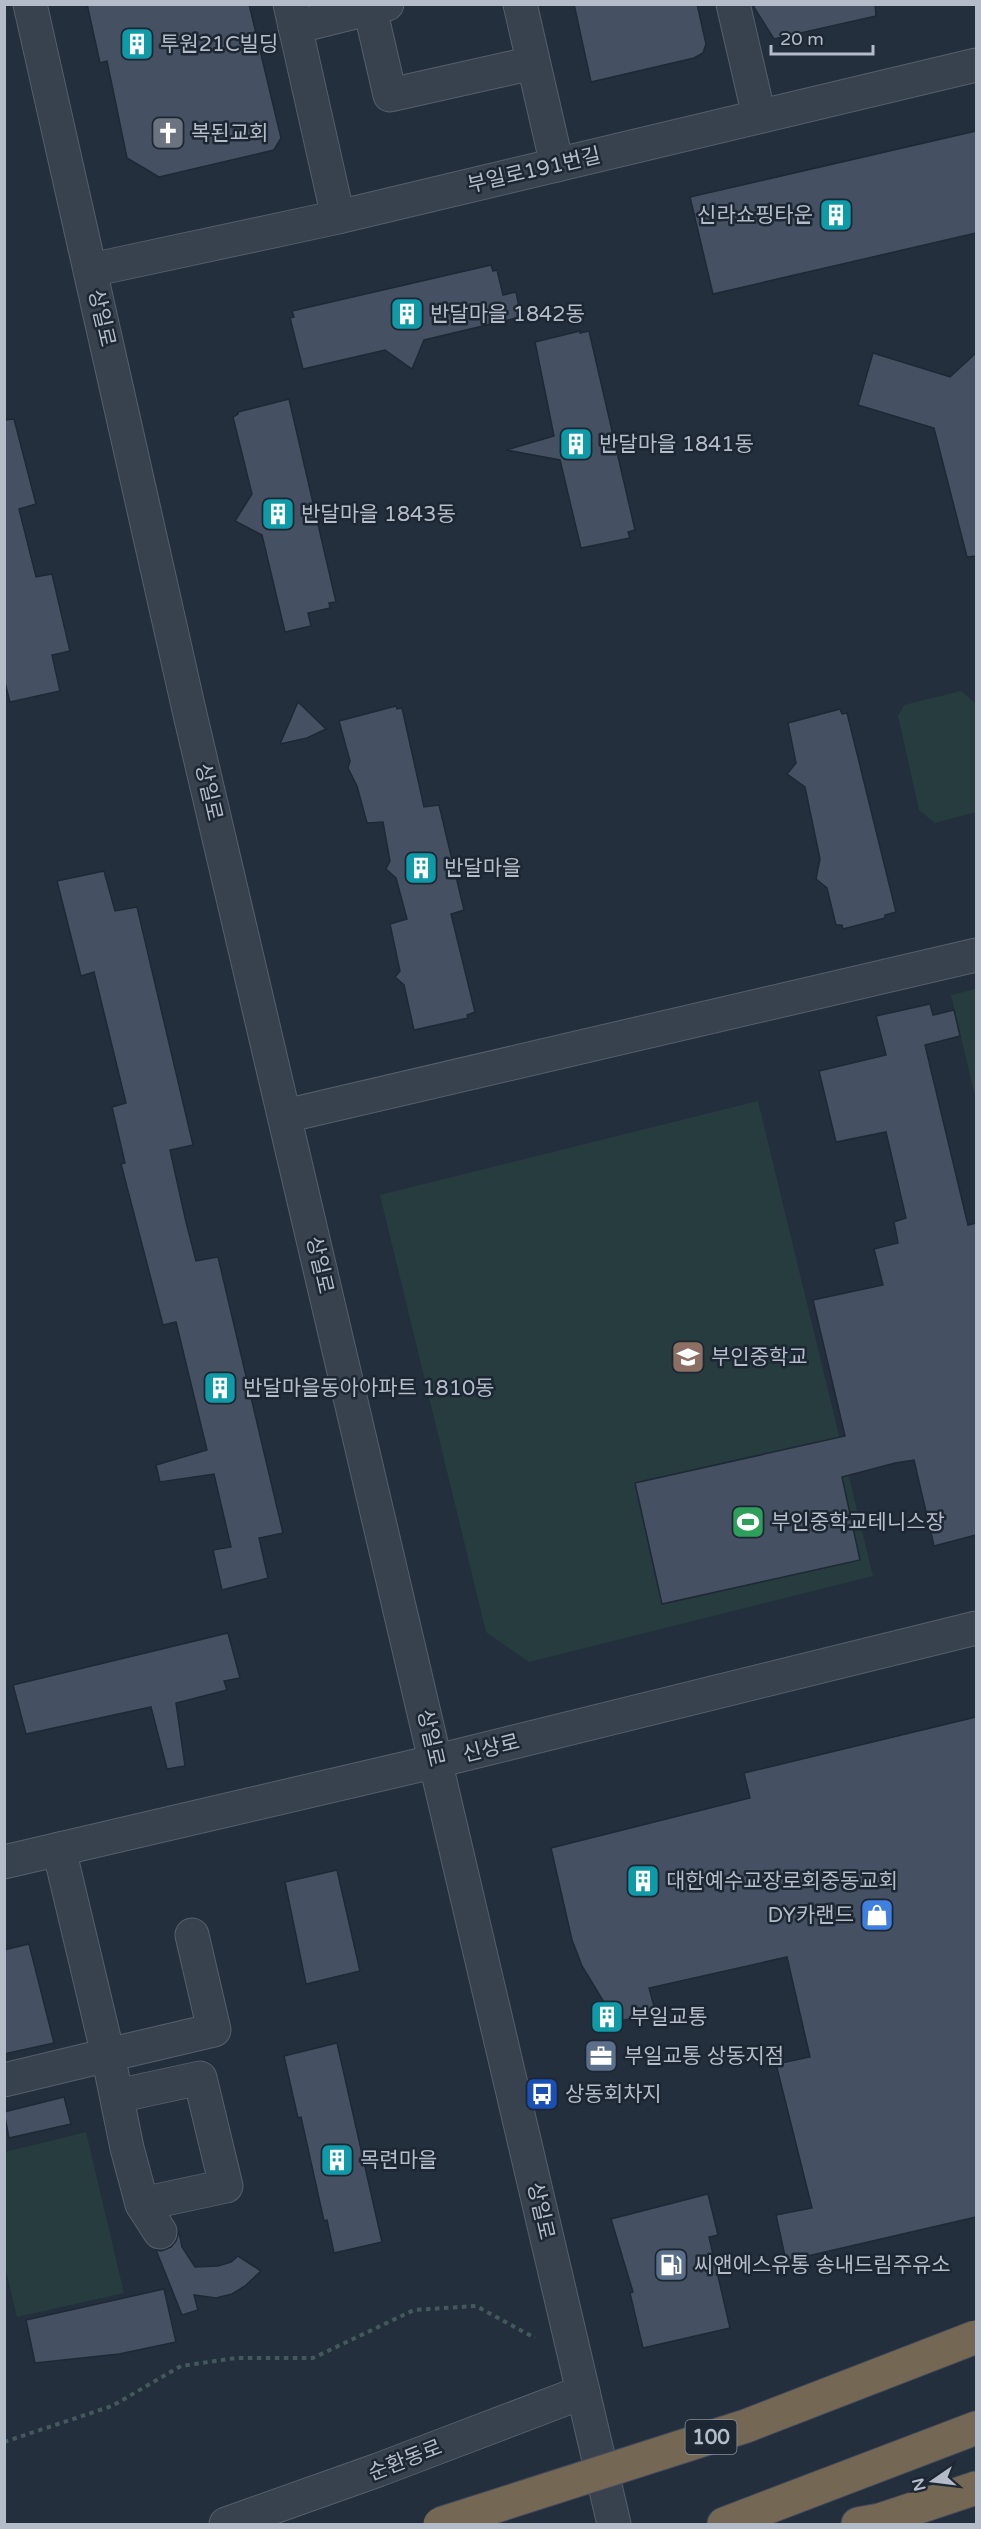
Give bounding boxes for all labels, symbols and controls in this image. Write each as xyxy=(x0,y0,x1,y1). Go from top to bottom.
scale bar xyxy=(771,18,873,56)
building icon: 투원21C빌딩 xyxy=(119,26,155,62)
text: 20 m xyxy=(780,28,824,50)
place label: 투원21C빌딩 xyxy=(160,32,278,57)
church icon: 복된교회 xyxy=(150,115,186,151)
place label: 복된교회 xyxy=(191,121,268,146)
street label: 부일로191번길 xyxy=(465,143,603,198)
building icon: 신라쇼핑타운 xyxy=(818,197,854,233)
place label: 신라쇼핑타운 xyxy=(697,203,813,228)
street label: 상일로 xyxy=(83,287,120,349)
building icon: 반달마을 1842동 xyxy=(389,296,425,332)
place label: 반달마을 1842동 xyxy=(430,302,585,327)
building icon: 반달마을 1841동 xyxy=(558,426,594,462)
place label: 반달마을 1841동 xyxy=(599,432,754,457)
building icon: 반달마을 1843동 xyxy=(260,496,296,532)
place label: 반달마을 1843동 xyxy=(301,502,456,527)
street label: 상일로 xyxy=(190,761,227,823)
building icon: 반달마을 xyxy=(403,850,439,886)
place label: 반달마을 xyxy=(444,856,521,881)
street label: 상일로 xyxy=(301,1234,338,1296)
school or university icon: 부인중학교 xyxy=(670,1339,706,1375)
place label: 부인중학교 xyxy=(711,1345,808,1370)
building icon: 반달마을동아아파트 1810동 xyxy=(202,1370,238,1406)
place label: 반달마을동아아파트 1810동 xyxy=(243,1376,494,1401)
sports icon: 부인중학교테니스장 xyxy=(730,1504,766,1540)
place label: 부인중학교테니스장 xyxy=(771,1510,945,1535)
street label: 상일로 xyxy=(412,1707,449,1769)
street label: 신상로 xyxy=(460,1729,522,1768)
building icon: 대한예수교장로회중동교회 xyxy=(625,1863,661,1899)
place label: 대한예수교장로회중동교회 xyxy=(666,1869,898,1894)
shop icon: DY카랜드 xyxy=(859,1897,895,1933)
place label: DY카랜드 xyxy=(768,1903,854,1928)
building icon: 부일교통 xyxy=(589,1999,625,2035)
place label: 부일교통 xyxy=(630,2005,707,2030)
office icon: 부일교통 상동지점 xyxy=(583,2038,619,2074)
place label: 부일교통 상동지점 xyxy=(624,2044,784,2069)
bus stop icon: 상동회차지 xyxy=(524,2076,560,2112)
place label: 상동회차지 xyxy=(565,2082,662,2107)
building icon: 목련마을 xyxy=(319,2142,355,2178)
place label: 목련마을 xyxy=(360,2148,437,2173)
street label: 상일로 xyxy=(522,2180,559,2242)
fuel station icon: 씨앤에스유통 송내드림주유소 xyxy=(653,2247,689,2283)
place label: 씨앤에스유통 송내드림주유소 xyxy=(694,2253,951,2278)
road number: 100 xyxy=(686,2420,736,2454)
street label: 순환동로 xyxy=(365,2435,446,2486)
north arrow xyxy=(903,2451,963,2511)
text: N xyxy=(908,2476,931,2493)

